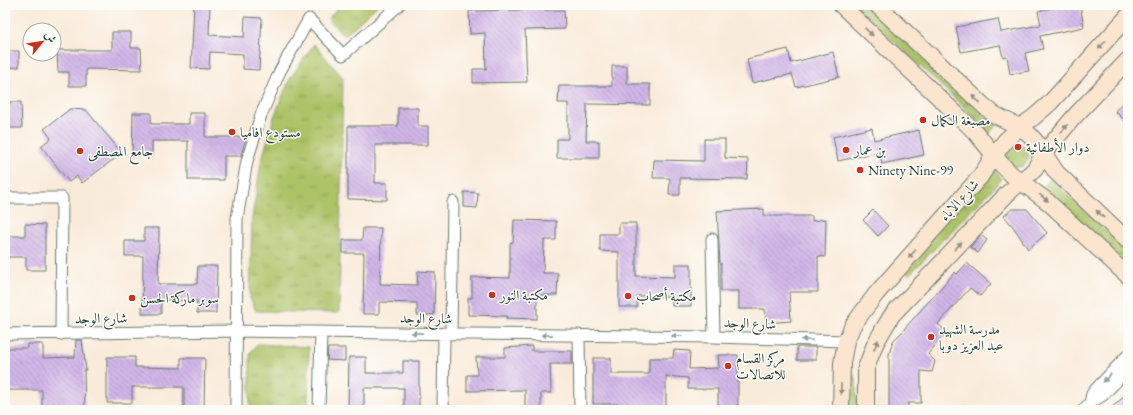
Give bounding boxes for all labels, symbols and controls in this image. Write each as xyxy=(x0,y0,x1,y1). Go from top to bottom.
north arrow xyxy=(22,22,62,62)
one-way arrow xyxy=(864,27,874,37)
text: ش xyxy=(42,29,59,45)
one-way arrow xyxy=(1098,41,1107,50)
one-way arrow xyxy=(971,94,981,103)
place label: مصبغة الكمال xyxy=(931,111,990,129)
marker: مصبغة الكمال xyxy=(918,115,928,125)
place label: مستودع افاميا xyxy=(240,123,301,144)
one-way arrow xyxy=(1060,124,1069,135)
marker: مستودع افاميا xyxy=(227,127,237,137)
place label: دوار الأطفائية xyxy=(1026,137,1090,156)
place label: بن عمار xyxy=(852,141,886,159)
place label: جامع المصطفى xyxy=(88,142,153,165)
marker: دوار الأطفائية xyxy=(1013,142,1023,152)
marker: بن عمار xyxy=(841,145,851,155)
marker: جامع المصطفى xyxy=(75,146,85,156)
place label: Ninety Nine-99 xyxy=(868,161,954,179)
marker: Ninety Nine-99 xyxy=(855,165,865,175)
street label: شارع الاباء xyxy=(935,175,985,227)
one-way arrow xyxy=(1038,194,1049,203)
one-way arrow xyxy=(1095,209,1105,219)
one-way arrow xyxy=(954,240,963,251)
one-way arrow xyxy=(907,249,916,260)
place label: مكتبة النور xyxy=(498,286,548,304)
place label: مكتبة أصحاب xyxy=(636,286,696,305)
place label: سوبر ماركة الحسن xyxy=(140,289,219,308)
marker: مكتبة النور xyxy=(487,290,497,300)
marker: مكتبة أصحاب xyxy=(623,291,633,301)
marker: سوبر ماركة الحسن xyxy=(127,293,137,303)
street label: شارع الوجد xyxy=(75,309,128,330)
street label: شارع الوجد xyxy=(400,309,452,330)
street label: شارع الوجد xyxy=(723,313,777,336)
place label: مدرسة الشهيد عبد العزيز دوبا xyxy=(939,320,1003,354)
one-way arrow xyxy=(410,330,423,336)
one-way arrow xyxy=(540,332,553,338)
marker: مدرسة الشهيد عبد العزيز دوبا xyxy=(926,332,936,342)
one-way arrow xyxy=(670,333,683,339)
one-way arrow xyxy=(800,337,813,343)
one-way arrow xyxy=(873,338,879,350)
place label: مركز القسام للاتصالات xyxy=(736,349,785,383)
marker: مركز القسام للاتصالات xyxy=(723,361,733,371)
one-way arrow xyxy=(1102,373,1111,383)
one-way arrow xyxy=(838,383,844,396)

